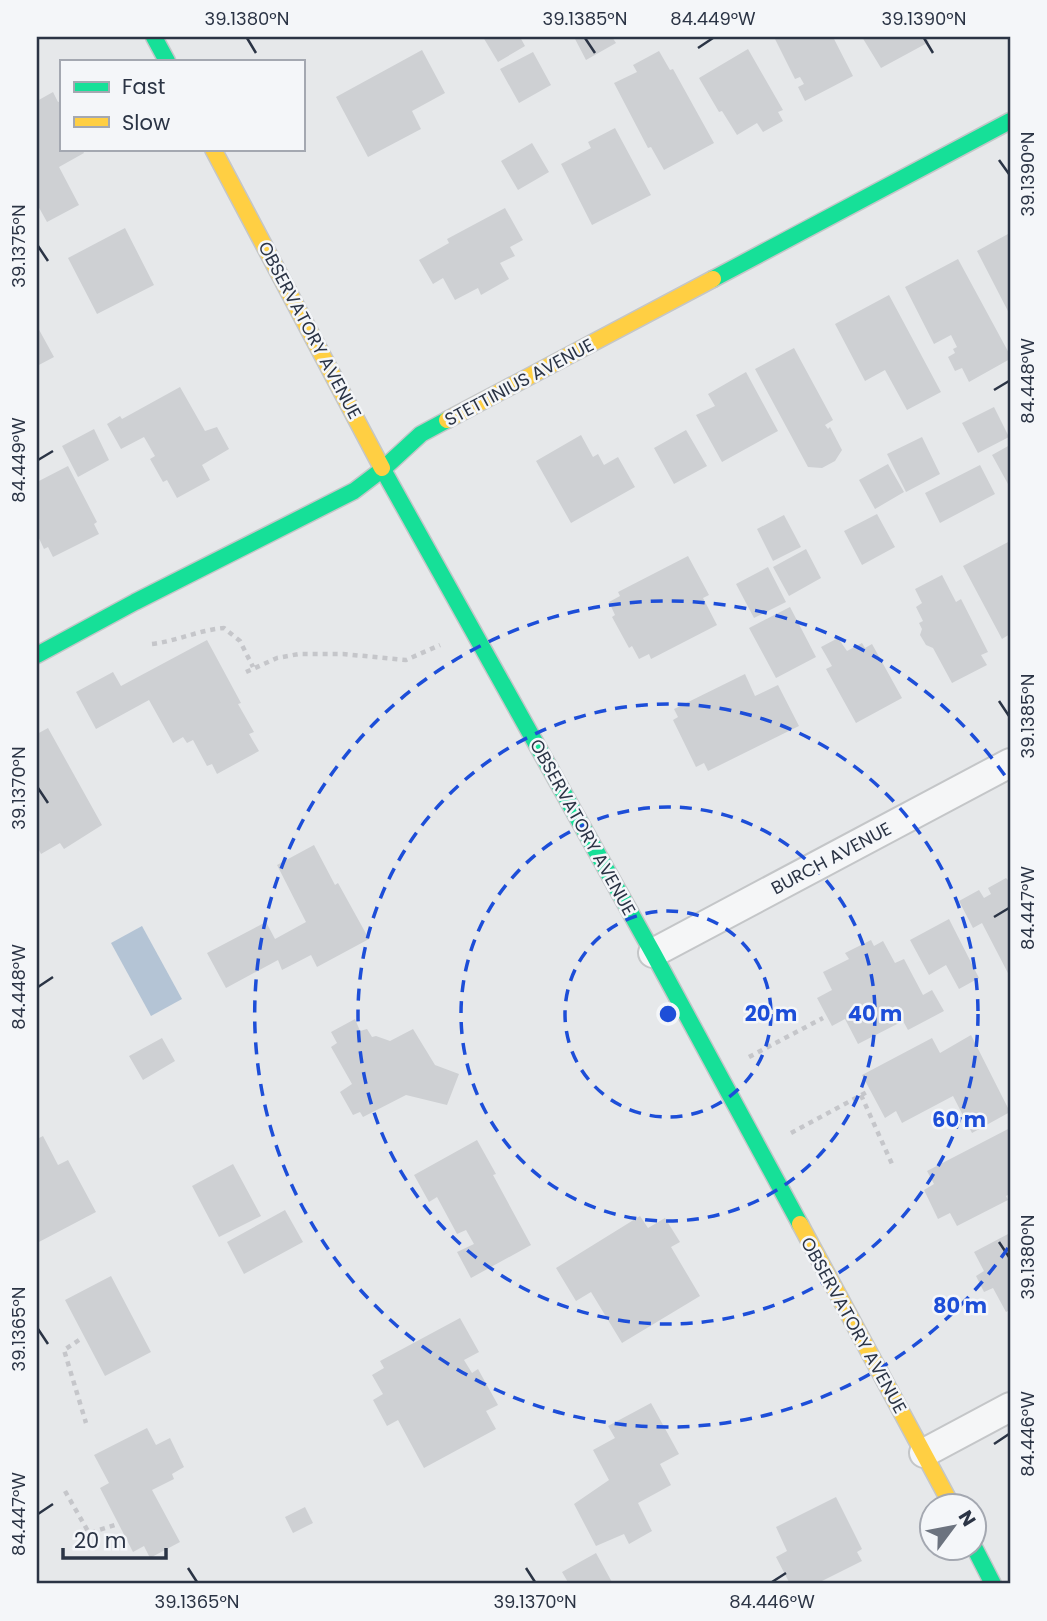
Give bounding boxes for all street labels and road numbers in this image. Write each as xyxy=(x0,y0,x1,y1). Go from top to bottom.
street label: OBSERVATORY AVENUE xyxy=(252,237,368,423)
street label: STETTINIUS AVENUE xyxy=(440,332,598,432)
street label: OBSERVATORY AVENUE xyxy=(524,734,642,920)
street label: BURCH AVENUE xyxy=(766,816,896,900)
street label: OBSERVATORY AVENUE xyxy=(795,1232,913,1418)

